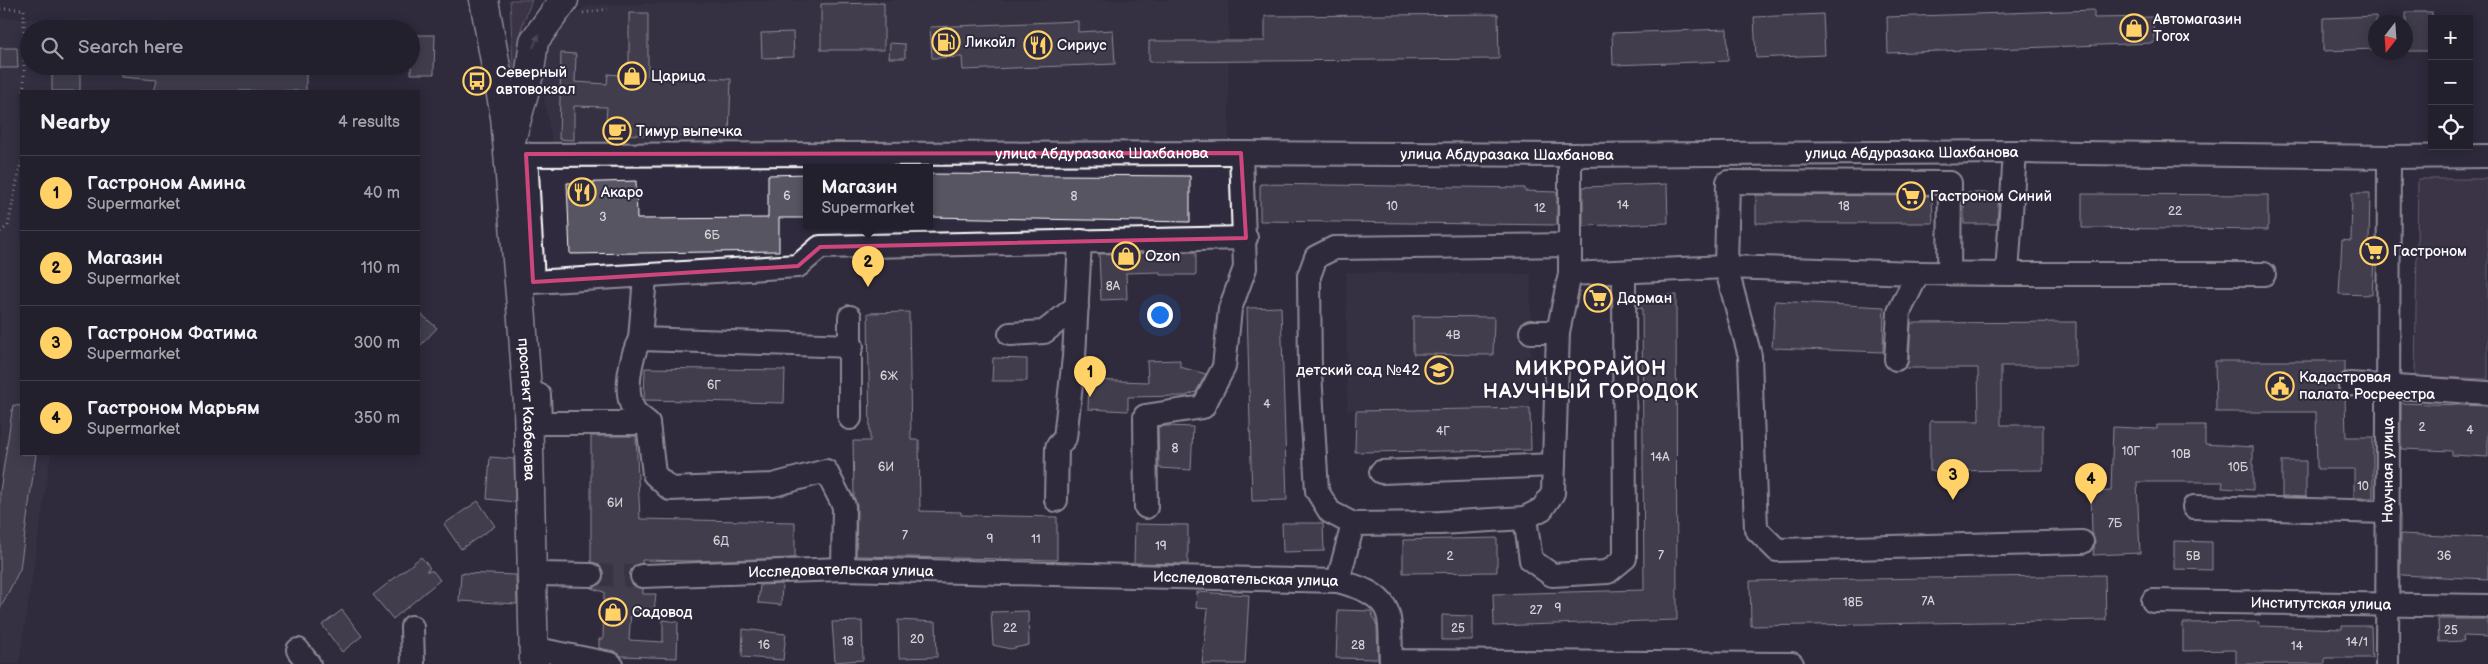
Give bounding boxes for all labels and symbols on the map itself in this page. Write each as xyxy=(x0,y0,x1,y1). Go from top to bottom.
place label: Автомагазин Тогох xyxy=(2152,10,2242,46)
shop icon: Автомагазин Тогох xyxy=(2119,13,2149,43)
north arrow xyxy=(2368,15,2413,60)
fuel station icon: Ликойл xyxy=(931,27,961,57)
restaurant icon: Сириус xyxy=(1023,30,1053,60)
place label: Ликойл xyxy=(964,33,1016,52)
one-way arrow xyxy=(533,34,541,48)
place label: Сириус xyxy=(1057,36,1107,55)
shop icon: Царица xyxy=(617,61,647,91)
place label: Северный автовокзал xyxy=(496,63,575,99)
bus stop icon: Северный автовокзал xyxy=(462,66,492,96)
place label: Царица xyxy=(651,67,706,86)
cafe icon: Тимур выпечка xyxy=(602,116,632,146)
place label: Тимур выпечка xyxy=(636,122,743,141)
street label: улица Абдуразака Шахбанова xyxy=(1805,142,2019,163)
street label: улица Абдуразака Шахбанова xyxy=(995,144,1209,163)
street label: улица Абдуразака Шахбанова xyxy=(1400,144,1614,165)
restaurant icon: Акаро xyxy=(567,177,597,207)
supermarket icon: Гастроном Синий xyxy=(1896,181,1926,211)
place label: Акаро xyxy=(600,183,643,202)
place label: Гастроном Синий xyxy=(1930,187,2052,206)
house number: 6 xyxy=(783,189,791,204)
house number: 8 xyxy=(1071,189,1078,204)
house number: 14 xyxy=(1617,198,1630,213)
house number: 10 xyxy=(1386,199,1398,214)
house number: 18 xyxy=(1838,199,1850,214)
house number: 12 xyxy=(1534,201,1546,216)
house number: 22 xyxy=(2168,204,2182,219)
house number: 3 xyxy=(599,210,607,225)
house number: 6Б xyxy=(704,228,721,243)
supermarket icon: Гастроном xyxy=(2359,236,2389,266)
shop icon: Ozon xyxy=(1111,241,1141,271)
place label: Гастроном xyxy=(2393,242,2467,261)
pin: 2 xyxy=(852,246,884,287)
place label: Ozon xyxy=(1145,247,1180,266)
house number: 8А xyxy=(1106,279,1121,294)
supermarket icon: Дарман xyxy=(1583,283,1613,313)
place label: Дарман xyxy=(1617,289,1672,308)
your location xyxy=(1147,302,1173,328)
house number: 4В xyxy=(1446,328,1461,343)
street label: проспект Казбекова xyxy=(514,337,539,481)
school or university icon: детский сад №42 xyxy=(1424,355,1454,385)
district label: МИКРОРАЙОН НАУЧНЫЙ ГОРОДОК xyxy=(1483,355,1699,404)
pin: 1 xyxy=(1074,356,1106,397)
place label: детский сад №42 xyxy=(1296,361,1420,380)
place label: Кадастровая палата Росреестра xyxy=(2299,368,2435,404)
house number: 6Ж xyxy=(880,369,898,384)
public building icon: Кадастровая палата Росреестра xyxy=(2265,371,2295,401)
house number: 6Г xyxy=(707,378,721,393)
house number: 4 xyxy=(1263,397,1271,412)
street label: Научная улица xyxy=(2378,417,2397,523)
house number: 2 xyxy=(2418,420,2426,435)
house number: 4 xyxy=(2466,423,2474,438)
house number: 4Г xyxy=(1436,424,1450,439)
house number: 8 xyxy=(1172,441,1179,456)
house number: 10Г xyxy=(2122,444,2141,459)
house number: 10В xyxy=(2171,447,2191,462)
house number: 14А xyxy=(1650,450,1670,465)
pin: 3 xyxy=(1937,459,1969,500)
house number: 6И xyxy=(878,460,894,475)
house number: 10Б xyxy=(2228,460,2249,475)
pin: 4 xyxy=(2075,463,2107,504)
house number: 10 xyxy=(2357,479,2369,494)
house number: 6И xyxy=(607,496,623,511)
house number: 7Б xyxy=(2108,516,2123,531)
house number: 7 xyxy=(902,528,908,543)
house number: 9 xyxy=(987,532,994,547)
house number: 11 xyxy=(1031,532,1041,547)
house number: 6Д xyxy=(713,534,729,549)
house number: 19 xyxy=(1155,539,1167,554)
house number: 7 xyxy=(1658,548,1664,563)
house number: 2 xyxy=(1446,549,1454,564)
house number: 5В xyxy=(2186,549,2201,564)
house number: 36 xyxy=(2437,549,2451,564)
street label: Исследовательская улица xyxy=(748,559,934,582)
street label: Исследовательская улица xyxy=(1153,567,1339,591)
street label: Институтская улица xyxy=(2250,593,2392,614)
house number: 7А xyxy=(1921,594,1935,609)
house number: 18Б xyxy=(1843,595,1864,610)
shop icon: Садовод xyxy=(598,597,628,627)
house number: 9 xyxy=(1555,601,1562,616)
place label: Садовод xyxy=(632,603,692,622)
house number: 27 xyxy=(1530,603,1543,618)
house number: 22 xyxy=(1003,621,1017,636)
house number: 25 xyxy=(1451,621,1465,636)
house number: 25 xyxy=(2444,623,2458,638)
house number: 20 xyxy=(910,632,924,647)
house number: 18 xyxy=(842,634,854,649)
house number: 14/1 xyxy=(2346,635,2368,650)
house number: 16 xyxy=(758,638,770,653)
house number: 28 xyxy=(1351,638,1365,653)
house number: 14 xyxy=(2291,639,2304,654)

